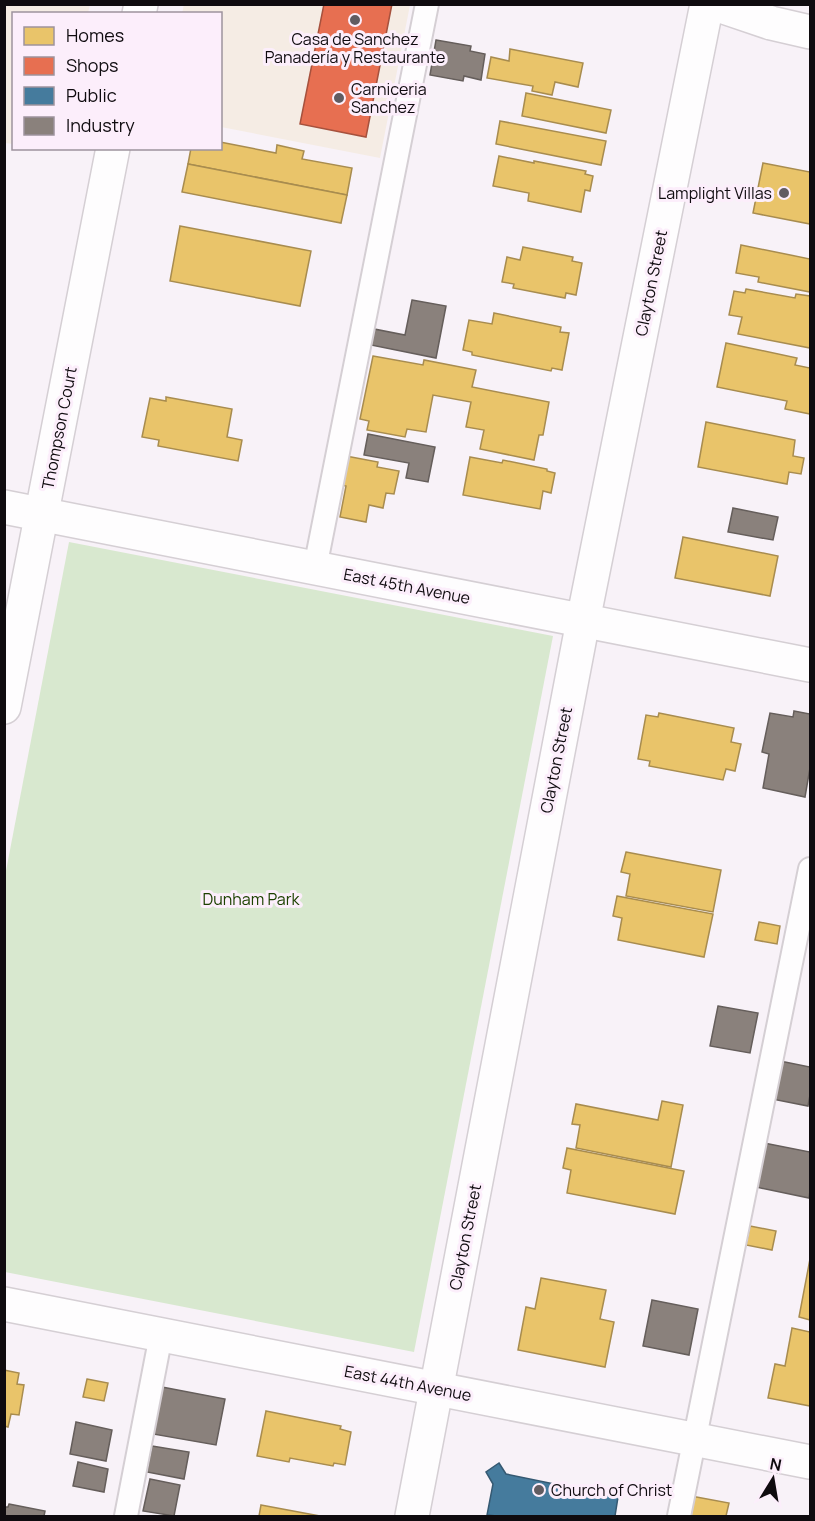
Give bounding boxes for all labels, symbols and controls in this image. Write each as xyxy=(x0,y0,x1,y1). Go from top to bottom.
legend xyxy=(12,12,222,150)
marker: Casa de Sanchez Panadería y Restaurante xyxy=(348,13,362,27)
text: Homes xyxy=(66,23,124,47)
place label: Casa de Sanchez Panadería y Restaurante xyxy=(265,28,445,68)
text: Shops xyxy=(66,53,118,77)
place label: Carniceria Sanchez xyxy=(351,78,427,118)
text: Public xyxy=(66,83,117,107)
marker: Carniceria Sanchez xyxy=(332,91,346,105)
text: Industry xyxy=(66,113,135,137)
place label: Lamplight Villas xyxy=(658,182,772,204)
marker: Lamplight Villas xyxy=(777,186,791,200)
street label: Clayton Street xyxy=(630,228,672,338)
street label: Thompson Court xyxy=(36,365,82,491)
street label: East 45th Avenue xyxy=(342,563,472,609)
street label: Clayton Street xyxy=(535,705,577,815)
park label: Dunham Park xyxy=(203,888,300,910)
street label: Clayton Street xyxy=(444,1182,486,1292)
street label: East 44th Avenue xyxy=(343,1360,473,1406)
north arrow xyxy=(743,1449,803,1509)
text: N xyxy=(768,1452,784,1476)
place label: Church of Christ xyxy=(551,1479,672,1501)
marker: Church of Christ xyxy=(532,1483,546,1497)

